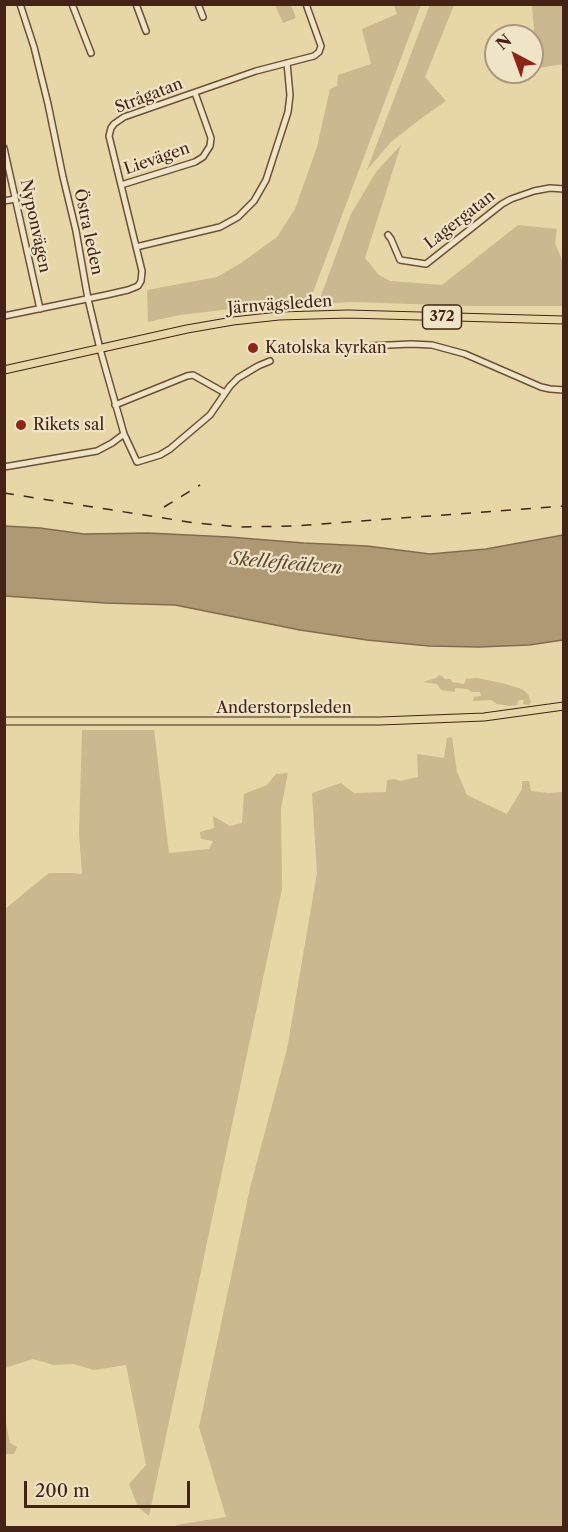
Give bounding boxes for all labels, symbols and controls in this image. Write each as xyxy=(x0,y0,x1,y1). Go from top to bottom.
north arrow xyxy=(484,24,544,84)
text: N xyxy=(492,30,515,54)
street label: Strågatan xyxy=(112,74,186,118)
street label: Lievägen xyxy=(122,139,192,179)
street label: Nyponvägen xyxy=(16,178,54,274)
street label: Östra leden xyxy=(69,187,107,277)
street label: Lagergatan xyxy=(421,187,499,253)
street label: Järnvägsleden xyxy=(227,292,333,318)
road number: 372 xyxy=(422,305,462,329)
place label: Katolska kyrkan xyxy=(265,338,387,358)
marker: Katolska kyrkan xyxy=(246,341,260,355)
place label: Rikets sal xyxy=(33,415,104,435)
marker: Rikets sal xyxy=(14,418,28,432)
water label: Skellefteälven xyxy=(229,548,343,580)
street label: Anderstorpsleden xyxy=(216,698,352,718)
scale bar xyxy=(27,1469,194,1507)
text: 200 m xyxy=(35,1480,90,1502)

